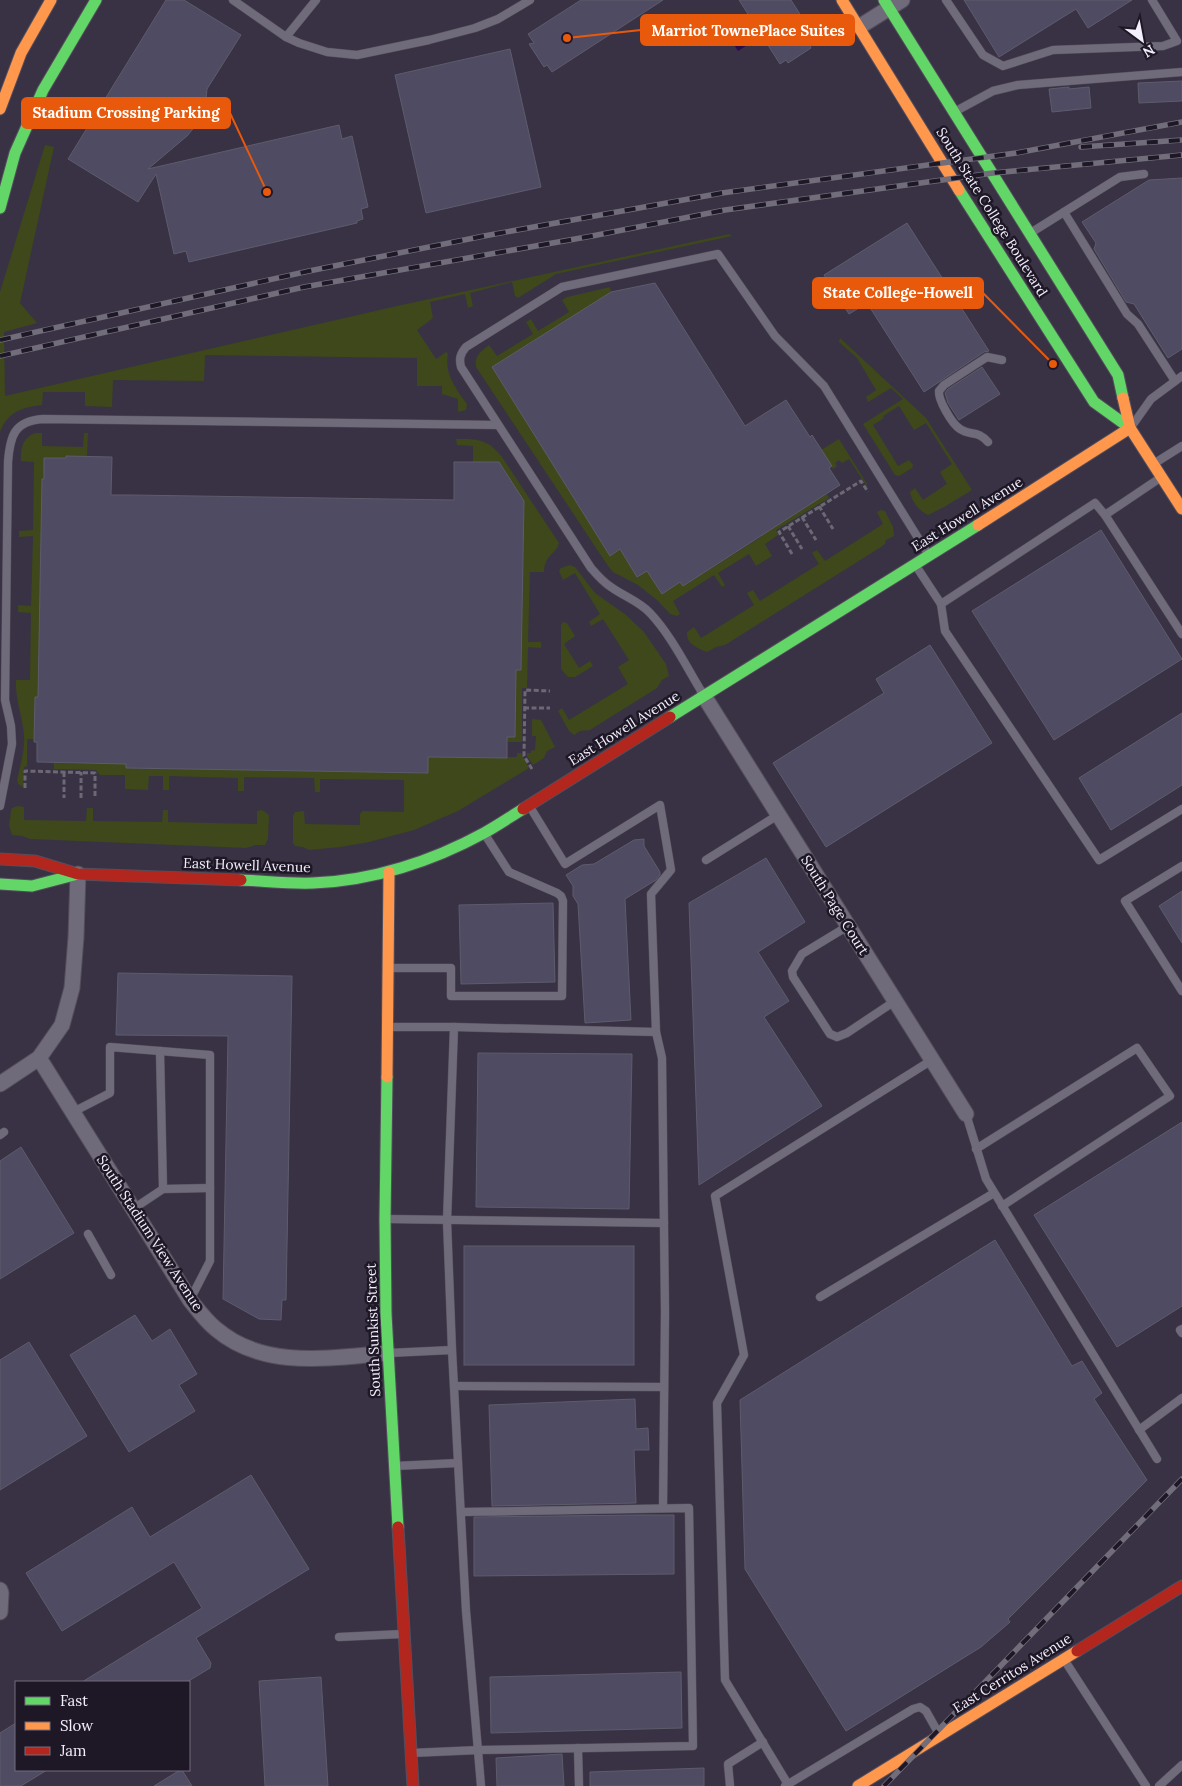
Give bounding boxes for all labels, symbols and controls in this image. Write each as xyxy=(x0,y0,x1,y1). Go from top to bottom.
callout: Marriot TownePlace Suites xyxy=(641,15,854,45)
north arrow xyxy=(1117,15,1167,65)
text: Marriot TownePlace Suites xyxy=(651,21,845,40)
text: N xyxy=(1139,41,1158,62)
callout: Stadium Crossing Parking xyxy=(22,98,230,128)
text: Stadium Crossing Parking xyxy=(32,103,220,122)
street label: South State College Boulevard xyxy=(932,124,1052,300)
callout: State College-Howell xyxy=(813,278,983,308)
text: State College-Howell xyxy=(823,283,973,302)
street label: East Howell Avenue xyxy=(908,472,1026,555)
street label: East Howell Avenue xyxy=(565,686,683,769)
street label: South Page Court xyxy=(797,852,873,959)
street label: East Howell Avenue xyxy=(183,854,311,876)
street label: South Stadium View Avenue xyxy=(93,1152,207,1315)
street label: South Sunkist Street xyxy=(362,1262,384,1397)
street label: East Cerritos Avenue xyxy=(949,1629,1075,1717)
legend xyxy=(15,1681,190,1771)
text: Fast xyxy=(60,1691,88,1710)
text: Slow xyxy=(60,1716,93,1735)
text: Jam xyxy=(59,1741,87,1760)

